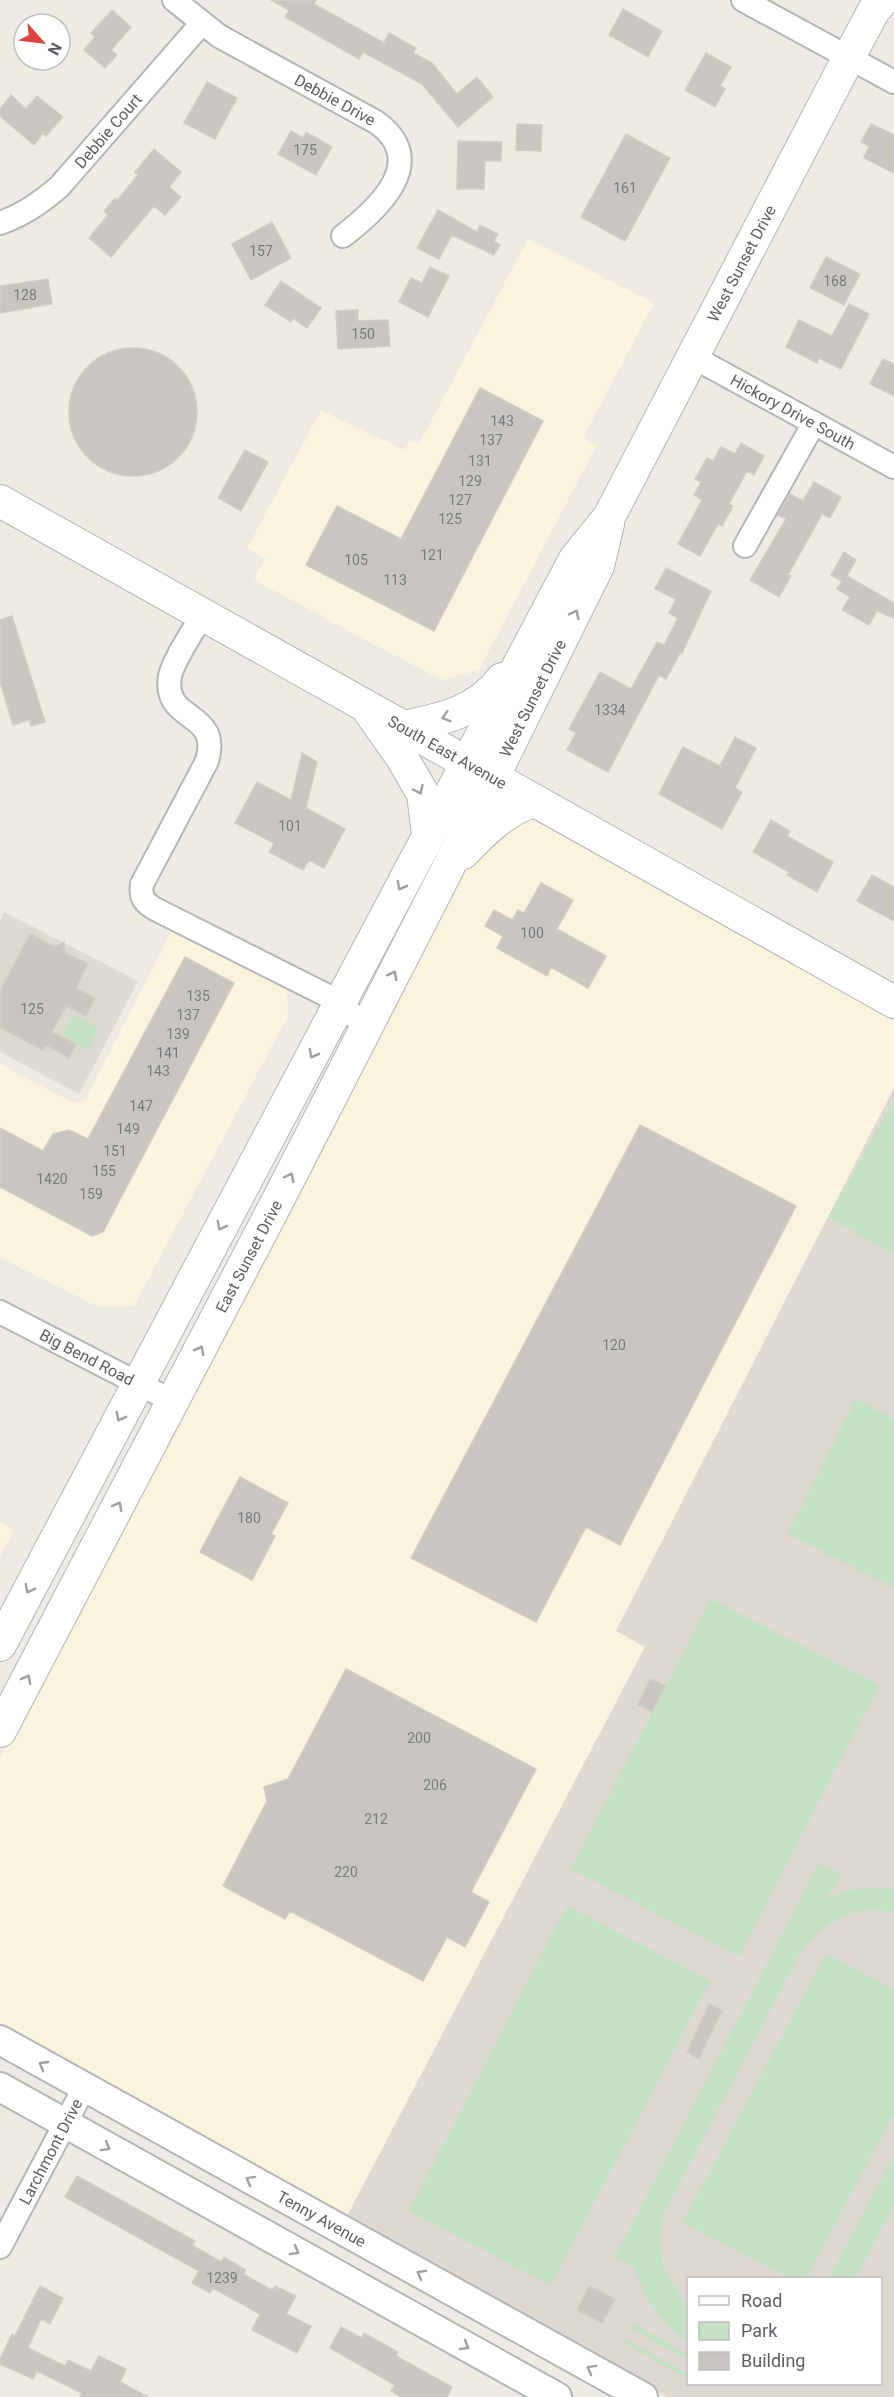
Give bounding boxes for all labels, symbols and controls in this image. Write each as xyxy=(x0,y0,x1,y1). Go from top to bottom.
north arrow xyxy=(12,12,72,72)
text: N xyxy=(44,39,66,58)
street label: Debbie Drive xyxy=(291,70,379,129)
street label: Debbie Court xyxy=(70,90,146,172)
house number: 175 xyxy=(293,142,317,158)
house number: 161 xyxy=(613,180,637,196)
street label: West Sunset Drive xyxy=(703,202,780,325)
house number: 157 xyxy=(249,243,273,259)
house number: 168 xyxy=(823,273,847,289)
house number: 128 xyxy=(13,287,37,303)
house number: 150 xyxy=(351,326,375,342)
street label: Hickory Drive South xyxy=(727,370,859,454)
house number: 143 xyxy=(490,413,514,429)
house number: 137 xyxy=(479,432,503,448)
house number: 131 xyxy=(468,453,492,469)
house number: 129 xyxy=(458,473,482,489)
house number: 127 xyxy=(448,492,472,508)
house number: 125 xyxy=(438,511,462,527)
house number: 121 xyxy=(420,547,444,563)
house number: 105 xyxy=(344,552,368,568)
house number: 113 xyxy=(383,572,407,588)
one-way arrow xyxy=(568,609,579,620)
street label: West Sunset Drive xyxy=(495,636,570,760)
house number: 1334 xyxy=(594,702,626,718)
one-way arrow xyxy=(441,710,452,722)
street label: South East Avenue xyxy=(385,711,510,793)
one-way arrow xyxy=(412,783,424,794)
house number: 101 xyxy=(278,818,302,834)
one-way arrow xyxy=(397,880,408,890)
house number: 100 xyxy=(520,925,544,941)
one-way arrow xyxy=(386,971,397,982)
house number: 135 xyxy=(186,988,210,1004)
house number: 125 xyxy=(20,1001,44,1017)
house number: 137 xyxy=(176,1007,200,1023)
house number: 139 xyxy=(166,1026,190,1042)
house number: 141 xyxy=(156,1045,180,1061)
one-way arrow xyxy=(309,1047,320,1058)
house number: 143 xyxy=(146,1063,170,1079)
house number: 147 xyxy=(129,1098,153,1114)
house number: 149 xyxy=(116,1121,140,1137)
house number: 151 xyxy=(103,1143,127,1159)
house number: 155 xyxy=(92,1163,116,1179)
house number: 1420 xyxy=(36,1171,68,1187)
one-way arrow xyxy=(283,1172,294,1183)
house number: 159 xyxy=(79,1186,103,1202)
street label: East Sunset Drive xyxy=(211,1197,286,1316)
one-way arrow xyxy=(217,1219,228,1230)
street label: Big Bend Road xyxy=(37,1325,138,1389)
house number: 120 xyxy=(602,1337,626,1353)
one-way arrow xyxy=(193,1346,204,1356)
one-way arrow xyxy=(116,1410,127,1421)
one-way arrow xyxy=(111,1502,122,1513)
house number: 180 xyxy=(237,1510,261,1526)
one-way arrow xyxy=(24,1583,36,1594)
one-way arrow xyxy=(20,1674,31,1685)
house number: 200 xyxy=(407,1730,431,1746)
house number: 206 xyxy=(423,1777,447,1793)
house number: 212 xyxy=(364,1811,388,1827)
house number: 220 xyxy=(334,1864,358,1880)
one-way arrow xyxy=(39,2060,49,2072)
street label: Larchmont Drive xyxy=(15,2095,86,2208)
one-way arrow xyxy=(99,2140,110,2151)
one-way arrow xyxy=(246,2176,256,2187)
street label: Tenny Avenue xyxy=(274,2186,370,2251)
one-way arrow xyxy=(288,2244,299,2256)
house number: 1239 xyxy=(206,2270,238,2286)
one-way arrow xyxy=(417,2270,427,2281)
legend xyxy=(687,2277,882,2385)
text: Road xyxy=(741,2290,782,2311)
text: Park xyxy=(741,2320,778,2341)
one-way arrow xyxy=(459,2339,469,2350)
text: Building xyxy=(741,2350,805,2371)
one-way arrow xyxy=(587,2365,598,2376)

